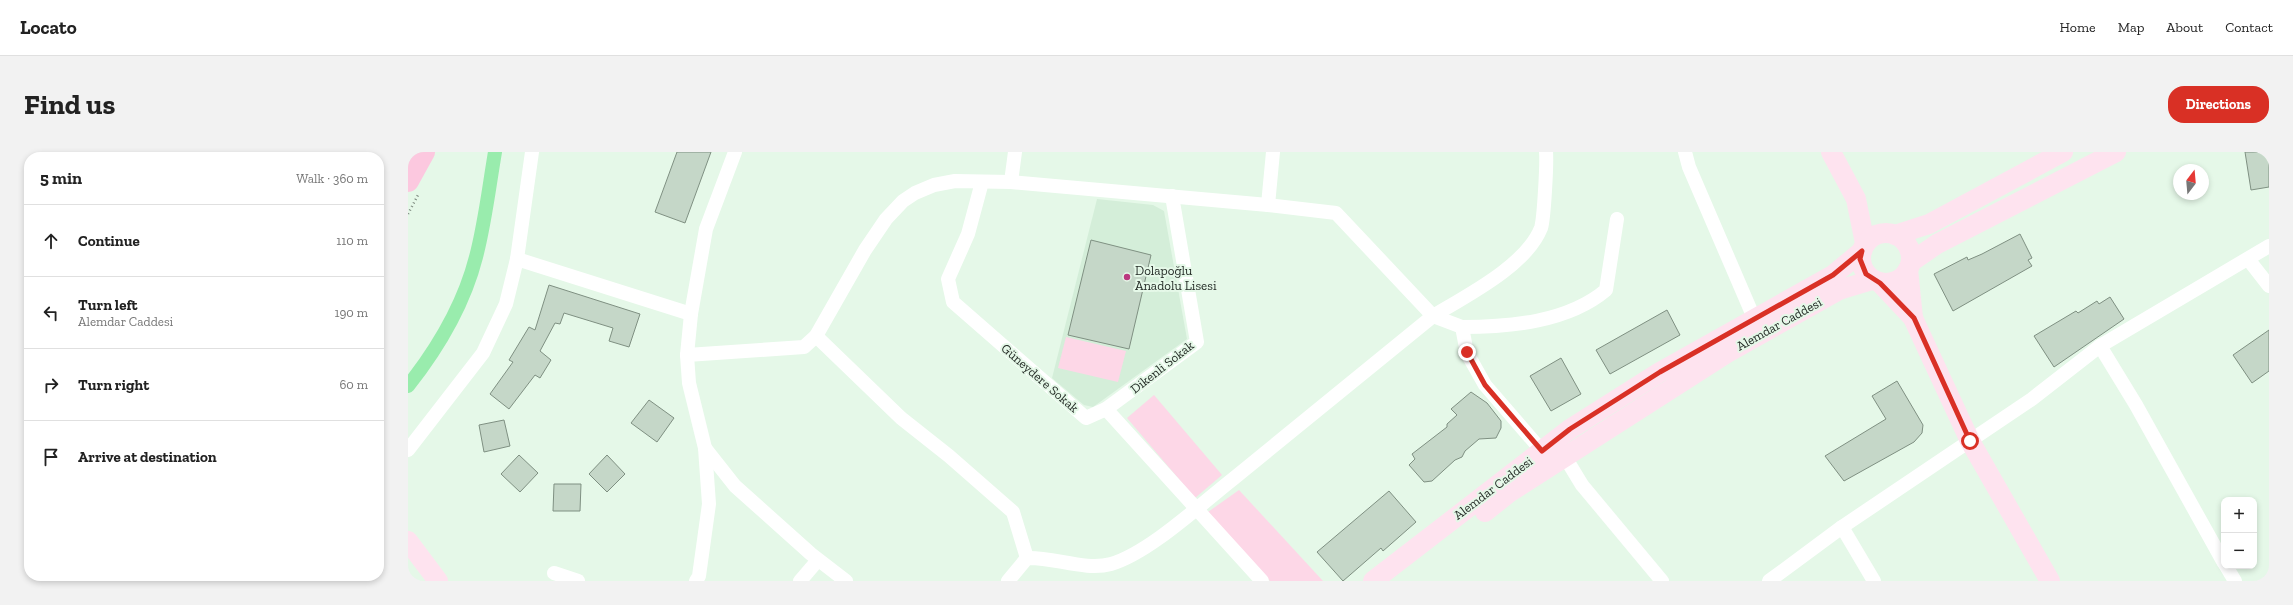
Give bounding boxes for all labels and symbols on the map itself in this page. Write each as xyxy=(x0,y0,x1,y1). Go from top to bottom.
north arrow xyxy=(2173,164,2209,200)
place label: Dolapoğlu Anadolu Lisesi xyxy=(1135,263,1217,293)
marker: Dolapoğlu Anadolu Lisesi xyxy=(1122,272,1132,282)
street label: Alemdar Caddesi xyxy=(1734,294,1825,354)
street label: Dikenli Sokak xyxy=(1127,337,1197,396)
street label: Güneydere Sokak xyxy=(998,340,1082,416)
route end xyxy=(1458,343,1476,361)
route start xyxy=(1961,432,1979,450)
street label: Alemdar Caddesi xyxy=(1450,453,1536,523)

